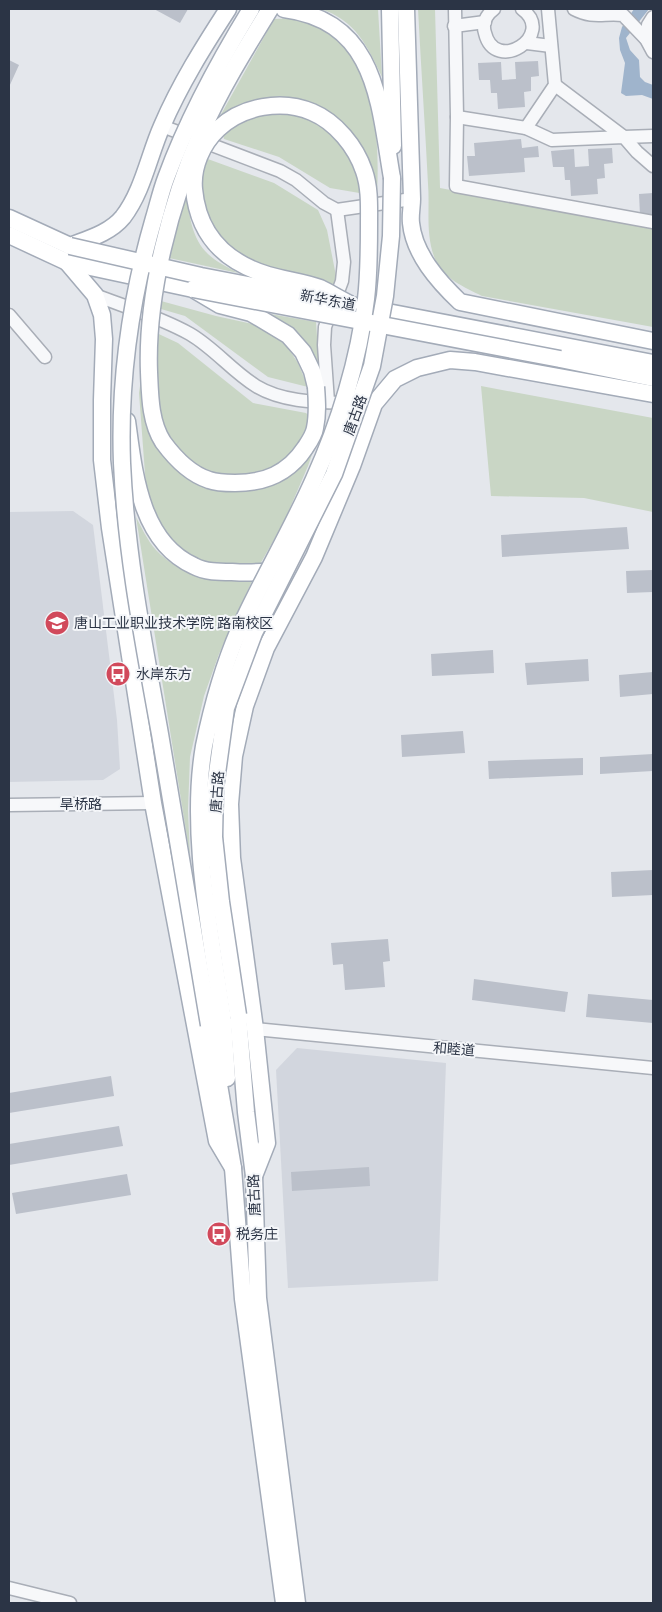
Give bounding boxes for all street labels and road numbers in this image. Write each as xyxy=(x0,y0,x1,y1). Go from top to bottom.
street label: 新华东道 xyxy=(299,287,357,314)
street label: 唐古路 xyxy=(340,393,371,438)
street label: 唐古路 xyxy=(208,770,227,814)
street label: 旱桥路 xyxy=(60,796,102,813)
street label: 和睦道 xyxy=(432,1039,476,1060)
street label: 唐古路 xyxy=(245,1174,264,1216)

